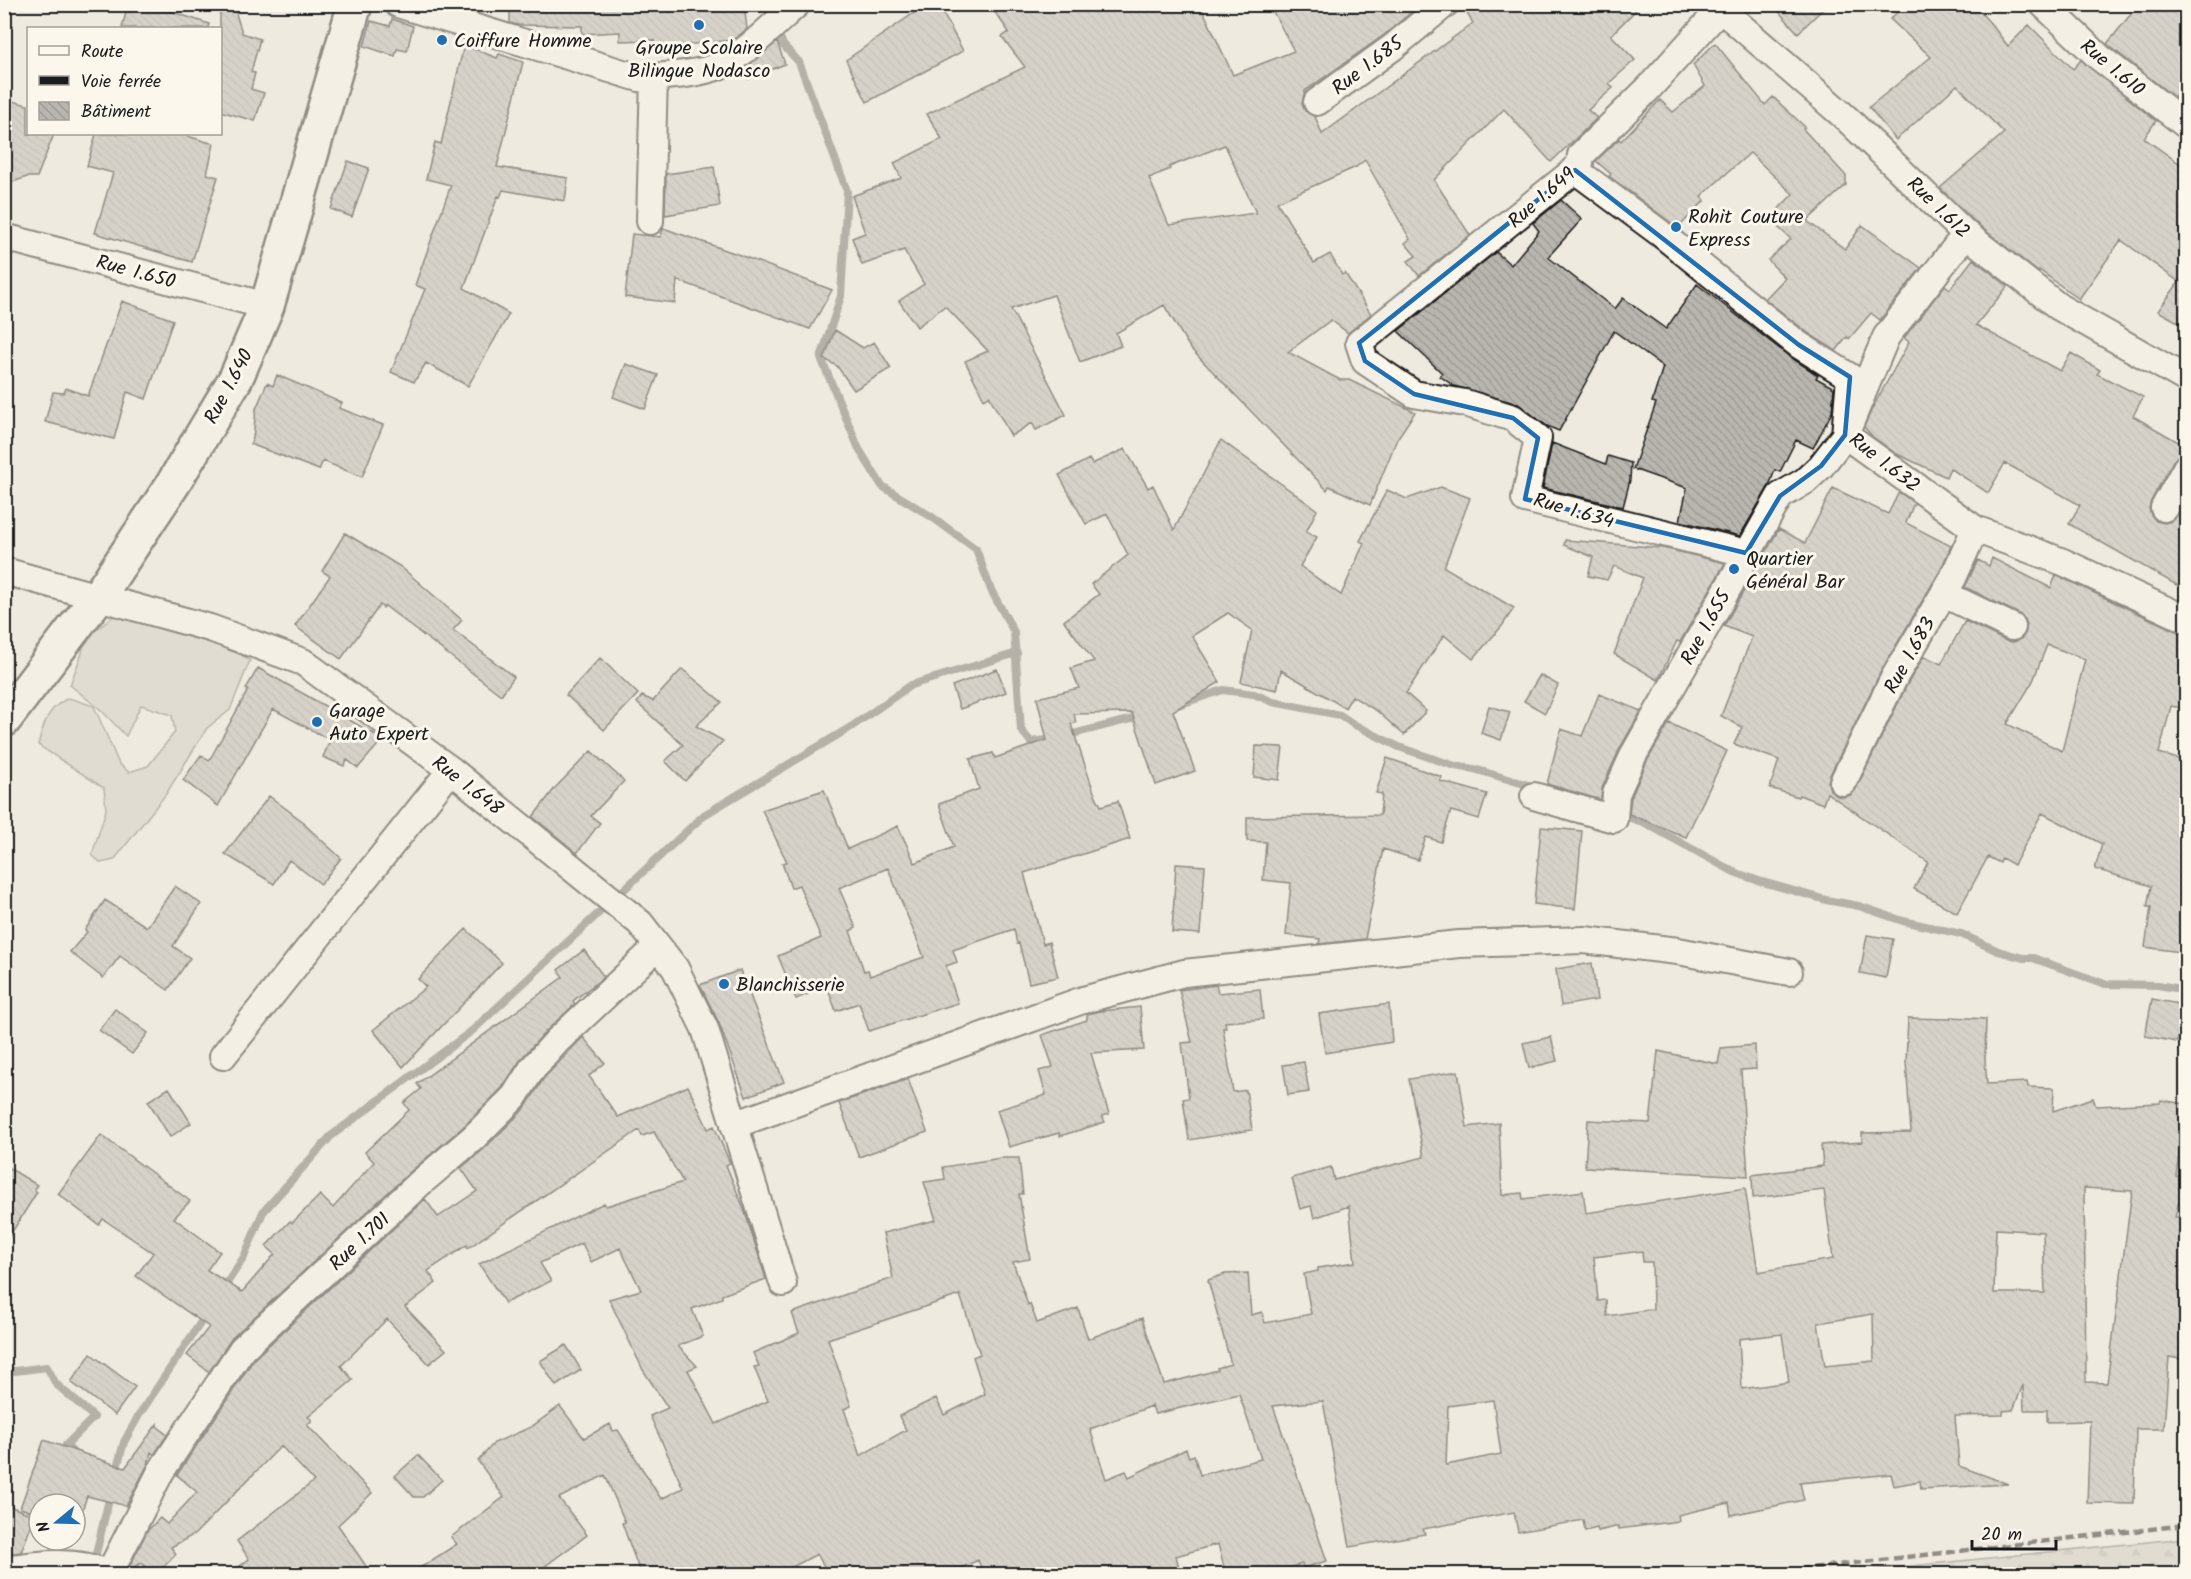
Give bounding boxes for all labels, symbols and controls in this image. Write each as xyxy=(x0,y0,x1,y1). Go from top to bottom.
marker: Groupe Scolaire Bilingue Nodasco xyxy=(692,18,706,32)
place label: Coiffure Homme xyxy=(454,26,591,58)
legend xyxy=(27,27,222,135)
street label: Rue 1.685 xyxy=(1325,28,1412,104)
street label: Rue 1.610 xyxy=(2072,32,2151,105)
marker: Coiffure Homme xyxy=(435,33,449,47)
place label: Groupe Scolaire Bilingue Nodasco xyxy=(628,33,770,88)
text: Route xyxy=(81,38,123,67)
text: Voie ferrée xyxy=(81,68,161,97)
text: Bâtiment xyxy=(81,98,152,127)
street label: Rue 1.649 xyxy=(1501,160,1584,237)
street label: Rue 1.612 xyxy=(1898,170,1977,247)
place label: Rohit Couture Express xyxy=(1688,202,1804,257)
marker: Rohit Couture Express xyxy=(1669,220,1683,234)
street label: Rue 1.650 xyxy=(92,247,179,299)
street label: Rue 1.640 xyxy=(197,343,263,430)
street label: Rue 1.632 xyxy=(1841,425,1927,502)
street label: Rue 1.634 xyxy=(1529,485,1618,539)
place label: Quartier Général Bar xyxy=(1746,544,1845,599)
marker: Quartier Général Bar xyxy=(1727,562,1741,576)
street label: Rue 1.655 xyxy=(1673,583,1741,672)
street label: Rue 1.683 xyxy=(1876,612,1945,700)
place label: Garage Auto Expert xyxy=(329,696,429,751)
marker: Garage Auto Expert xyxy=(310,715,324,729)
street label: Rue 1.648 xyxy=(424,748,510,825)
place label: Blanchisserie xyxy=(736,970,844,1002)
marker: Blanchisserie xyxy=(717,977,731,991)
street label: Rue 1.701 xyxy=(322,1205,399,1280)
north arrow xyxy=(27,1492,87,1552)
scale bar xyxy=(1972,1513,2056,1551)
text: N xyxy=(31,1518,58,1535)
text: 20 m xyxy=(1981,1521,2022,1550)

